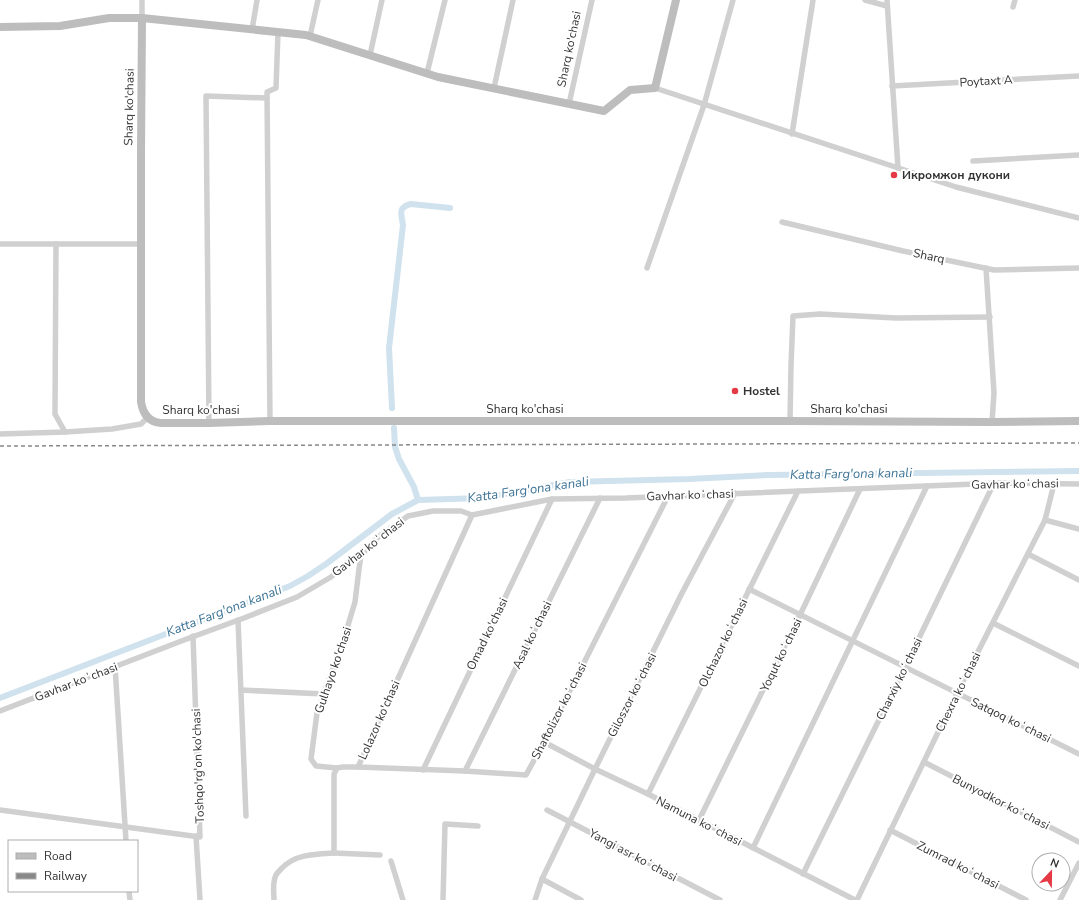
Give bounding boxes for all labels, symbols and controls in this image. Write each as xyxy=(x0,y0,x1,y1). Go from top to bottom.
street label: Sharq ko'chasi xyxy=(553,10,585,88)
street label: Sharq ko'chasi xyxy=(120,68,138,146)
street label: Poytaxt A xyxy=(959,72,1013,90)
place label: Икромжон дукони xyxy=(902,167,1010,183)
marker: Икромжон дукони xyxy=(889,170,899,180)
street label: Sharq xyxy=(912,245,946,267)
place label: Hostel xyxy=(743,383,780,399)
marker: Hostel xyxy=(730,386,740,396)
street label: Sharq ko'chasi xyxy=(486,401,564,417)
street label: Sharq ko'chasi xyxy=(810,401,888,417)
street label: Sharq ko'chasi xyxy=(162,402,240,418)
water label: Katta Farg'ona kanali xyxy=(790,464,913,484)
water label: Katta Farg'ona kanali xyxy=(466,472,591,507)
street label: Gavhar koʻchasi xyxy=(971,475,1059,493)
street label: Gavhar koʻchasi xyxy=(646,485,734,505)
street label: Gavhar koʻchasi xyxy=(329,514,407,580)
water label: Katta Farg'ona kanali xyxy=(164,580,285,641)
street label: Omad ko'chasi xyxy=(463,595,511,673)
street label: Olchazor koʻchasi xyxy=(695,596,751,690)
street label: Asal koʻchasi xyxy=(509,599,555,671)
street label: Yoqut koʻchasi xyxy=(756,616,806,695)
street label: Gulhayo ko'chasi xyxy=(311,625,355,715)
street label: Charxiy koʻchasi xyxy=(872,635,926,723)
street label: Chexra koʻchasi xyxy=(932,649,984,735)
street label: Giloszor koʻchasi xyxy=(604,650,660,740)
street label: Gavhar koʻchasi xyxy=(32,659,120,705)
street label: Shaftolizor koʻchasi xyxy=(528,660,590,762)
street label: Lolazor ko'chasi xyxy=(354,678,404,762)
street label: Satqoq koʻchasi xyxy=(968,694,1054,746)
street label: Toshqo'rg'on ko'chasi xyxy=(188,708,208,824)
street label: Bunyodkor koʻchasi xyxy=(950,771,1052,833)
street label: Namuna koʻchasi xyxy=(653,792,745,850)
street label: Yangi asr koʻchasi xyxy=(585,825,680,885)
street label: Zumrad koʻchasi xyxy=(914,837,1002,893)
legend xyxy=(8,840,138,892)
text: Road xyxy=(44,848,72,864)
north arrow xyxy=(1031,852,1071,892)
text: N xyxy=(1048,855,1061,872)
text: Railway xyxy=(44,868,88,884)

